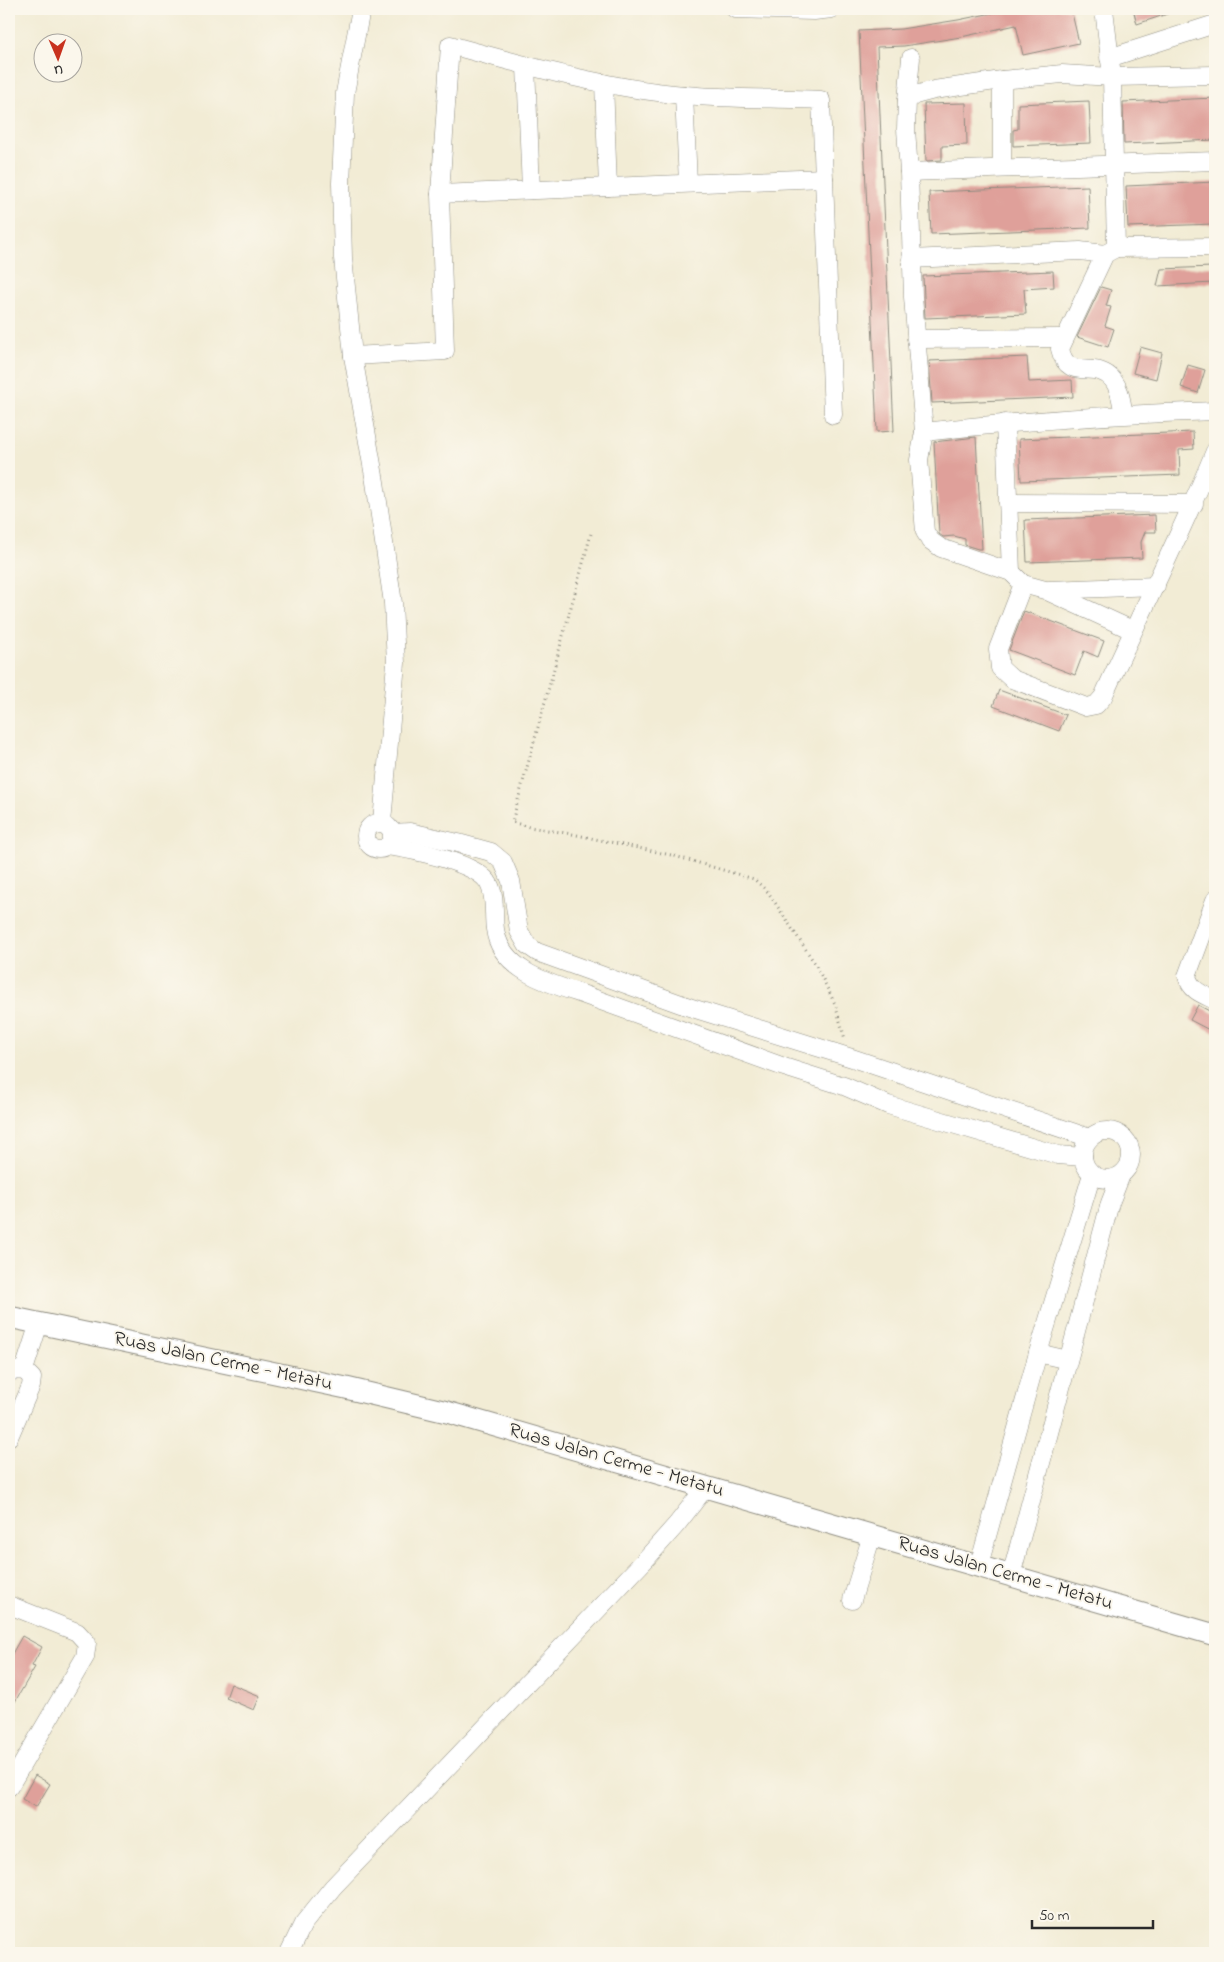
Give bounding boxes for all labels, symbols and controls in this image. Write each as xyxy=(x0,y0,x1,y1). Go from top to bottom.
north arrow xyxy=(32,32,82,82)
text: U xyxy=(53,59,63,80)
street label: Ruas Jalan Cerme - Metatu xyxy=(111,1325,335,1399)
street label: Ruas Jalan Cerme - Metatu xyxy=(505,1416,727,1506)
street label: Ruas Jalan Cerme - Metatu xyxy=(894,1529,1116,1619)
scale bar xyxy=(1032,1897,1153,1929)
text: 50 m xyxy=(1039,1905,1070,1927)

